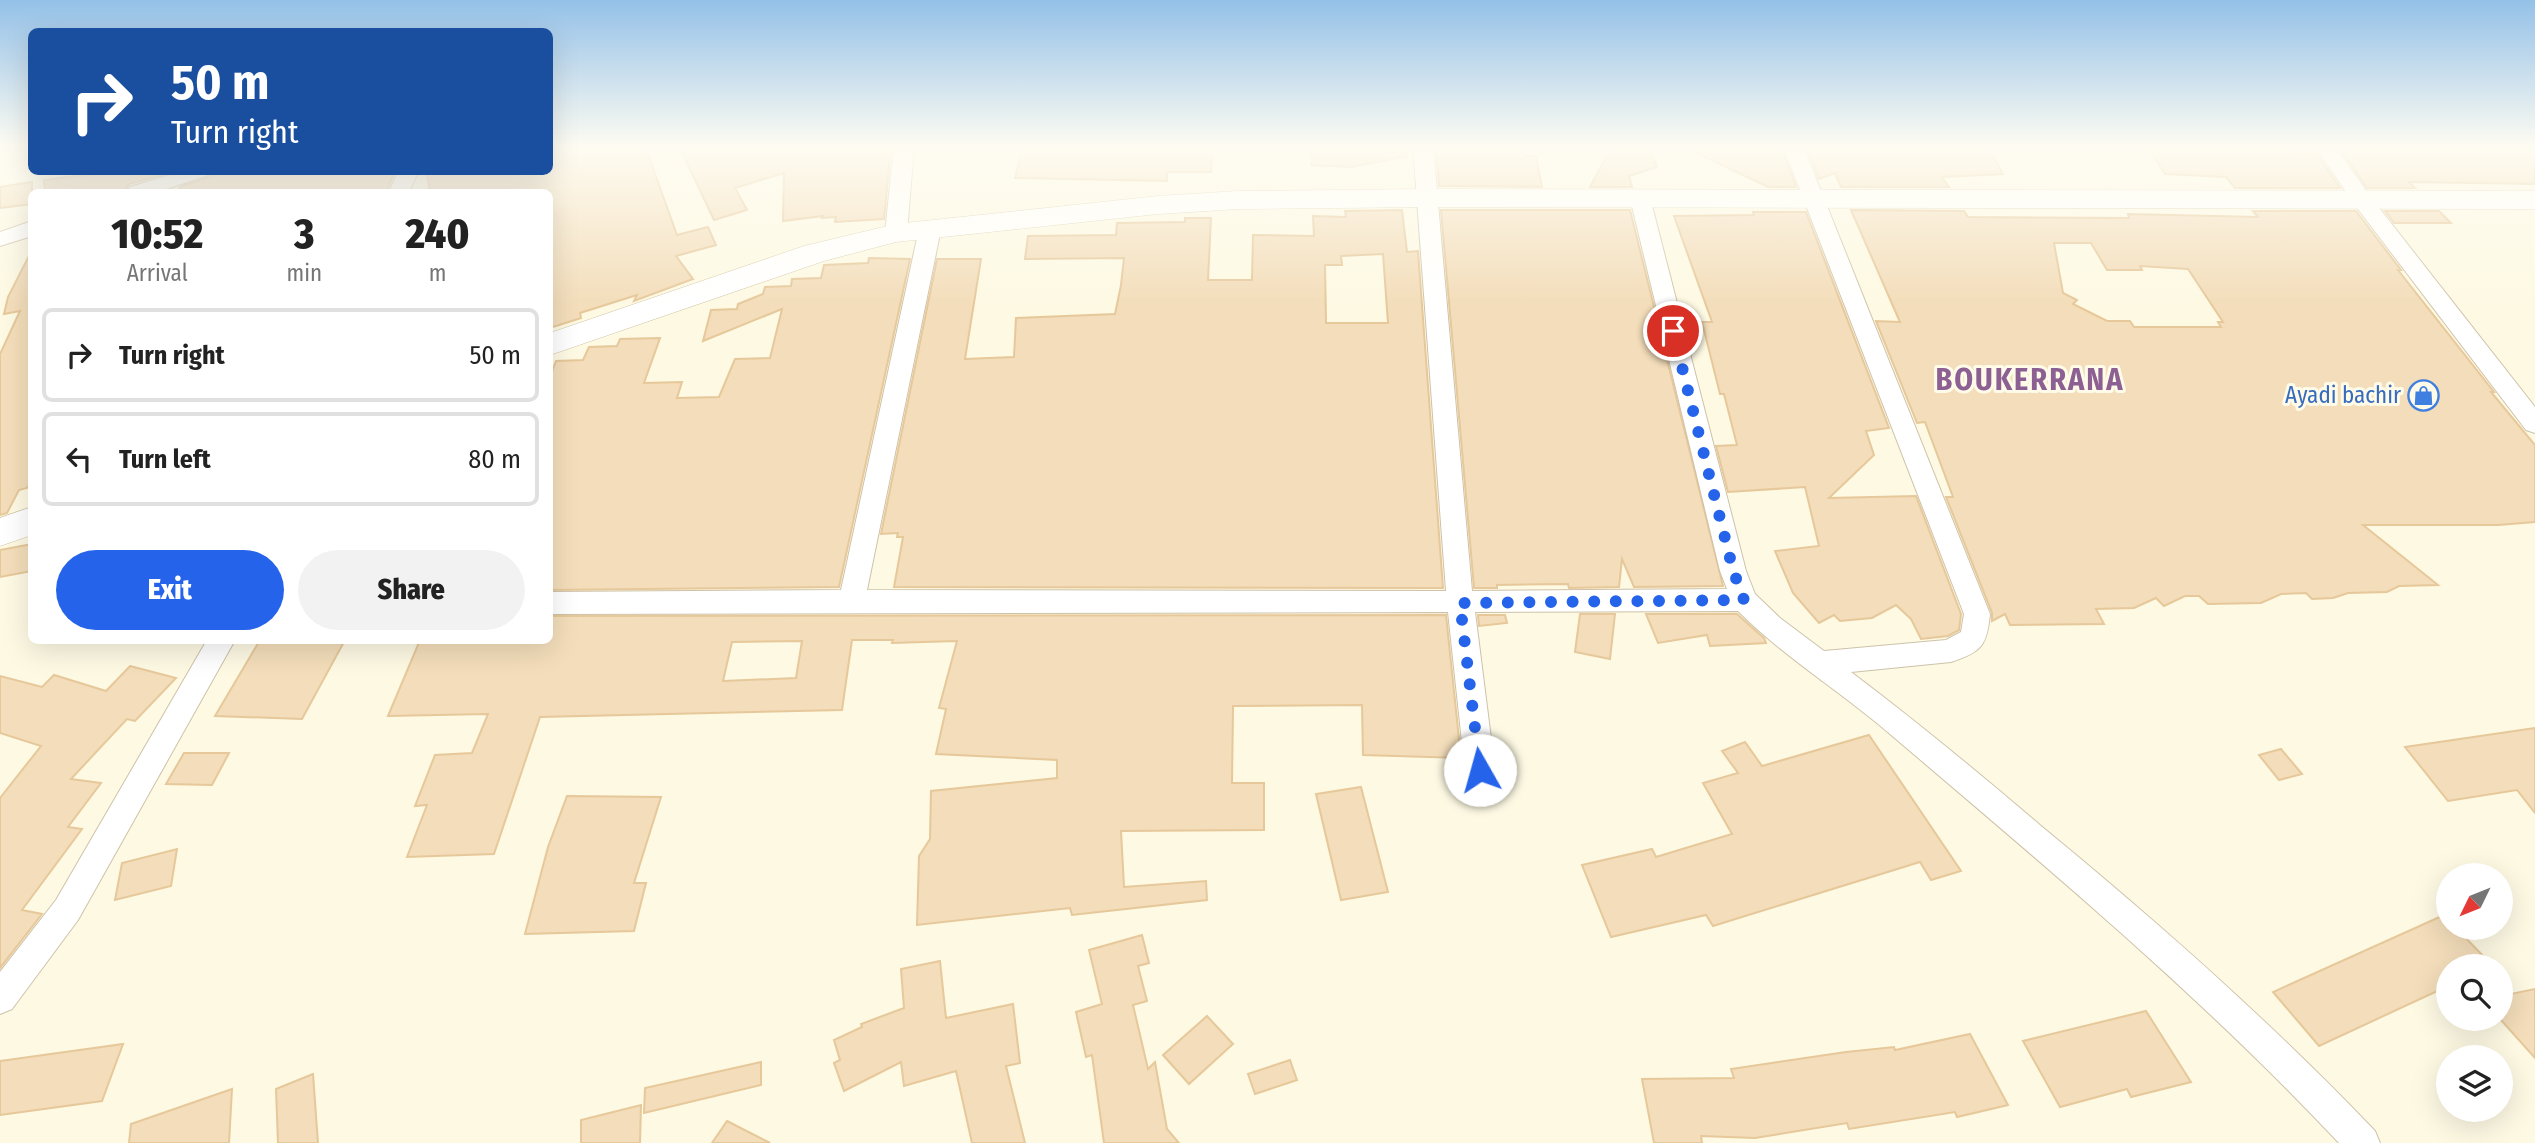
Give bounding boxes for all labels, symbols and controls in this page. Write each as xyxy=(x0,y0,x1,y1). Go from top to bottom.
text: 50 m xyxy=(171,53,269,112)
icon: right xyxy=(56,56,147,147)
text: Turn right xyxy=(171,113,298,151)
text: 10:52 xyxy=(111,209,203,259)
text: 3 xyxy=(294,209,314,259)
text: 240 xyxy=(405,209,470,259)
text: Arrival xyxy=(127,259,188,287)
text: min xyxy=(286,259,322,287)
text: m xyxy=(429,259,446,287)
pin xyxy=(1643,301,1703,361)
icon: arrive xyxy=(1654,312,1692,350)
icon: right xyxy=(60,336,98,374)
text: Turn right xyxy=(119,340,225,371)
text: 50 m xyxy=(469,340,521,371)
district label: BOUKERRANA xyxy=(1935,362,2125,398)
shop icon: Ayadi bachir xyxy=(2407,378,2441,412)
place label: Ayadi bachir xyxy=(2285,381,2401,409)
icon: left xyxy=(60,440,98,478)
text: Turn left xyxy=(119,444,211,475)
text: 80 m xyxy=(468,444,521,475)
button: Exit xyxy=(56,550,284,630)
button: Share xyxy=(298,550,525,630)
position arrow xyxy=(1443,733,1517,807)
north arrow xyxy=(2436,863,2513,940)
map controls xyxy=(2436,863,2513,1122)
button: search xyxy=(2436,954,2513,1031)
button: layers xyxy=(2436,1045,2513,1122)

